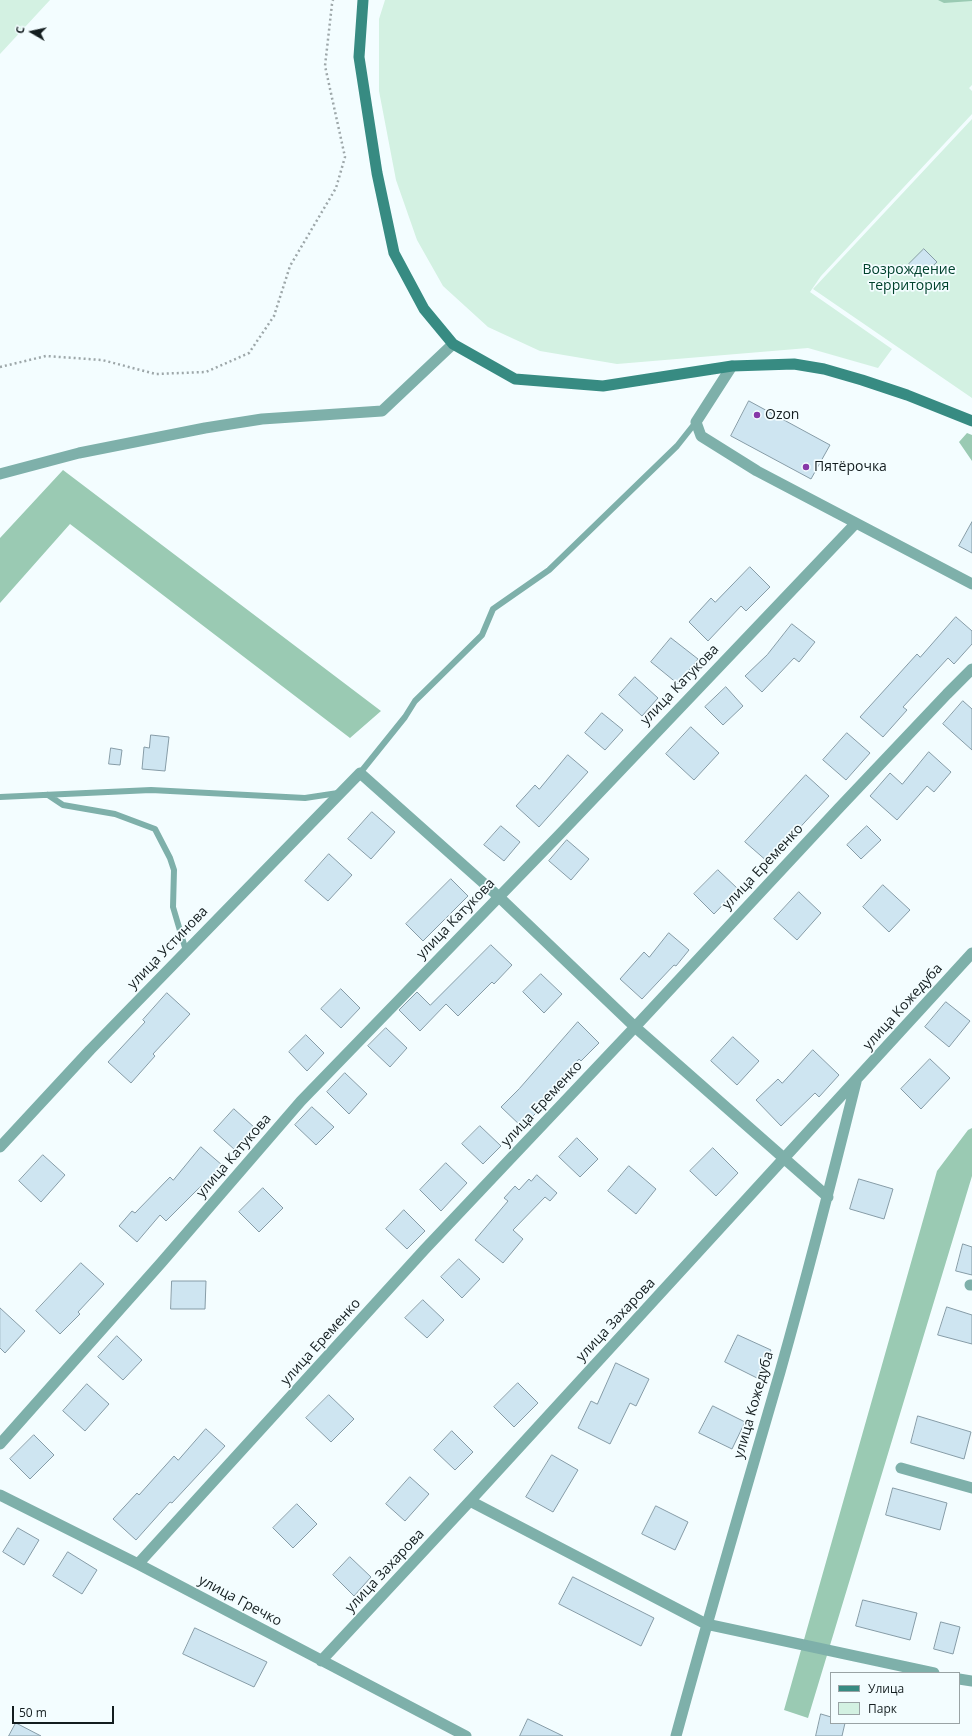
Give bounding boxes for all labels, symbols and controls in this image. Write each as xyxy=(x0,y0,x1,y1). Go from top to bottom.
north arrow xyxy=(12,12,52,52)
text: С xyxy=(12,25,28,35)
park label: Возрождение территория xyxy=(862,262,956,294)
place label: Ozon xyxy=(765,407,799,423)
marker: Ozon xyxy=(752,410,762,420)
place label: Пятёрочка xyxy=(814,459,887,475)
marker: Пятёрочка xyxy=(801,462,811,472)
street label: улица Катукова xyxy=(637,641,723,729)
street label: улица Еременко xyxy=(719,821,807,913)
street label: улица Катукова xyxy=(413,875,499,963)
street label: улица Устинова xyxy=(124,903,212,993)
street label: улица Кожедуба xyxy=(860,960,946,1054)
street label: улица Еременко xyxy=(498,1058,586,1150)
street label: улица Катукова xyxy=(193,1111,275,1201)
street label: улица Захарова xyxy=(573,1275,659,1365)
street label: улица Еременко xyxy=(278,1295,364,1389)
street label: улица Кожедуба xyxy=(731,1350,777,1460)
street label: улица Захарова xyxy=(342,1526,428,1616)
street label: улица Гречко xyxy=(195,1572,285,1630)
legend xyxy=(830,1672,960,1724)
text: Улица xyxy=(868,1680,904,1697)
scale bar xyxy=(14,1698,116,1724)
text: Парк xyxy=(868,1700,897,1717)
text: 50 m xyxy=(19,1704,47,1721)

